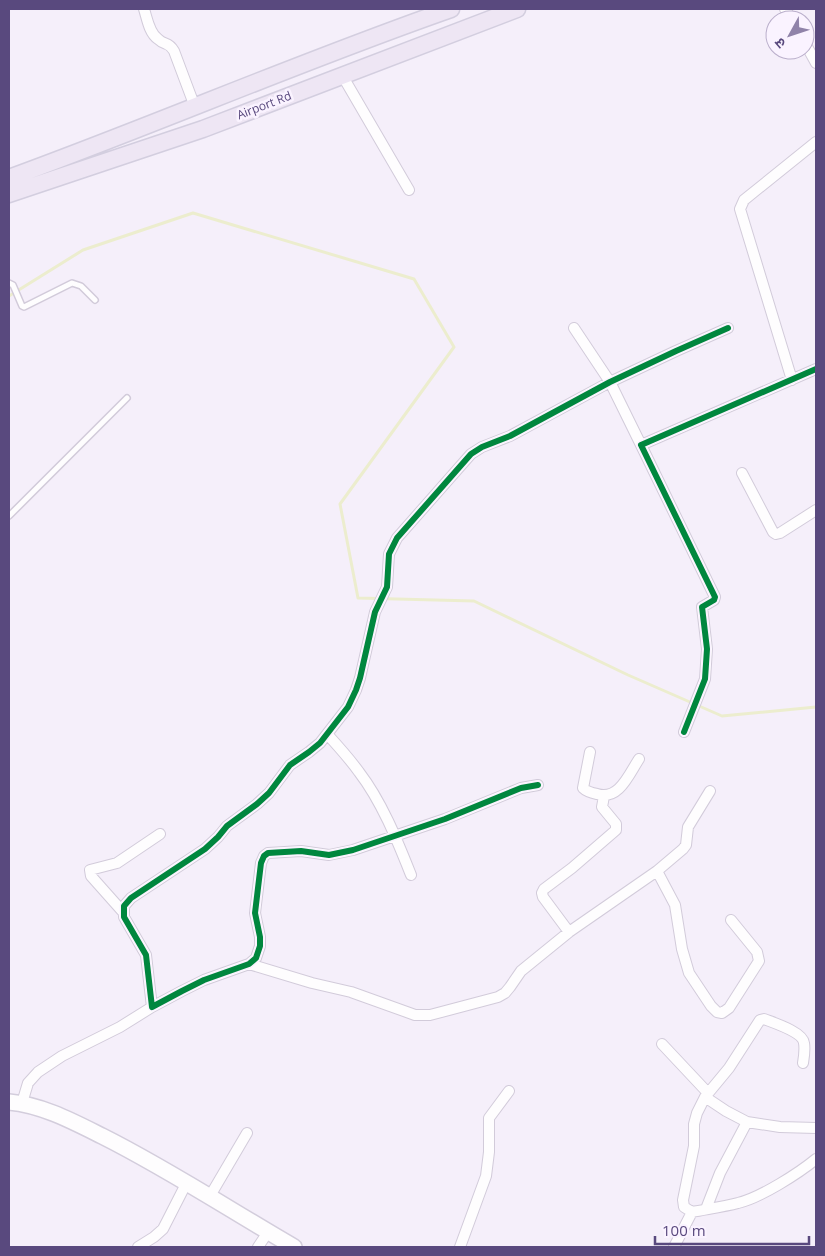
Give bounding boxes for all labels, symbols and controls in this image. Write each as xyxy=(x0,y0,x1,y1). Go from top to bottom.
north arrow xyxy=(765,10,815,60)
text: उ xyxy=(769,34,790,53)
street label: Airport Rd xyxy=(234,87,294,123)
scale bar xyxy=(655,1214,809,1246)
text: 100 m xyxy=(662,1220,706,1240)

